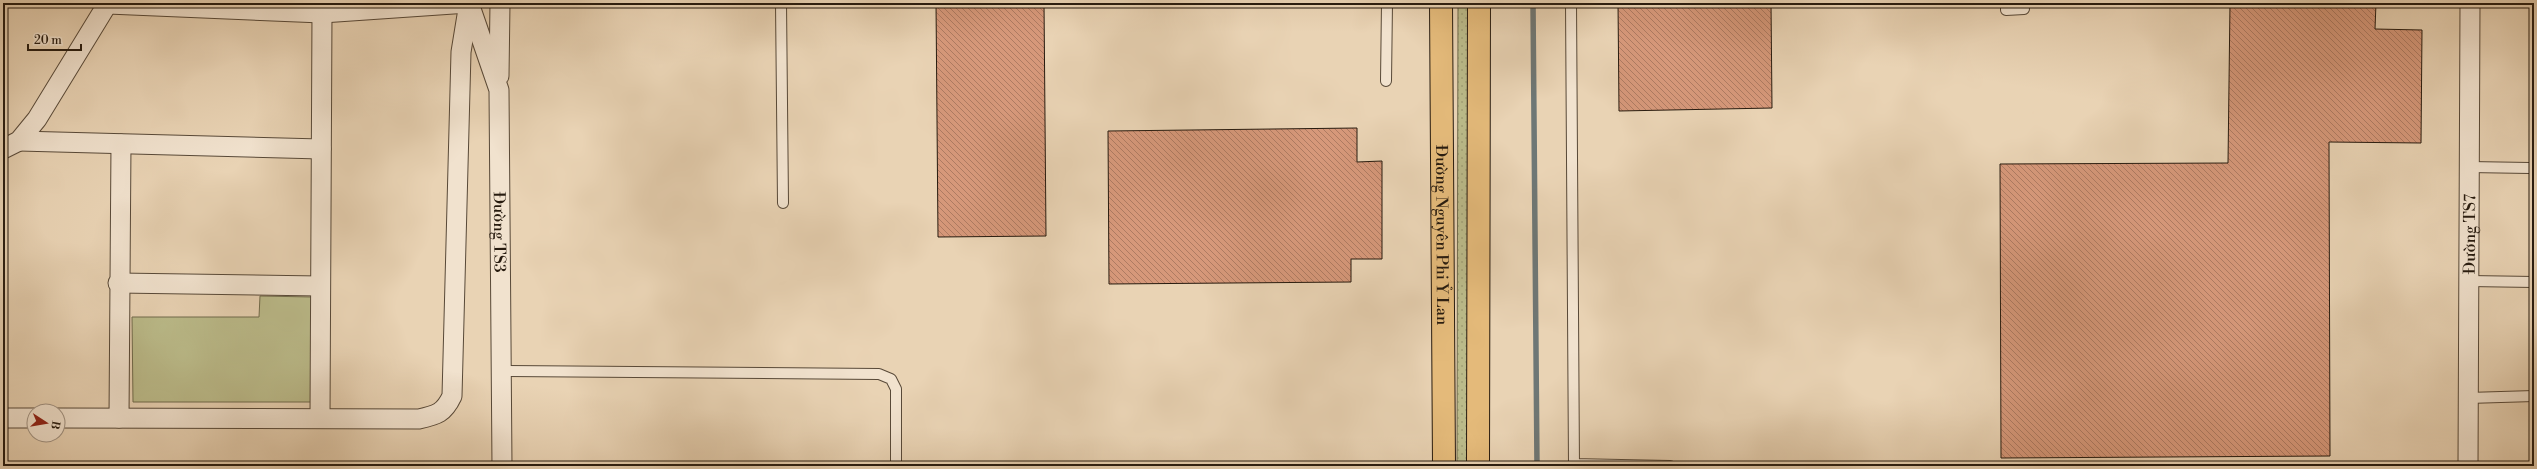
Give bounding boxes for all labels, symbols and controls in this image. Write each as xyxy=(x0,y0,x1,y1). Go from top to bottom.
scale bar xyxy=(28,26,81,52)
text: 20 m xyxy=(34,33,62,48)
street label: Đường Nguyên Phi Ỷ Lan xyxy=(1431,145,1454,326)
street label: Đường TS3 xyxy=(489,192,509,273)
street label: Đường TS7 xyxy=(2460,194,2480,274)
north arrow xyxy=(26,403,66,443)
text: B xyxy=(47,419,63,430)

